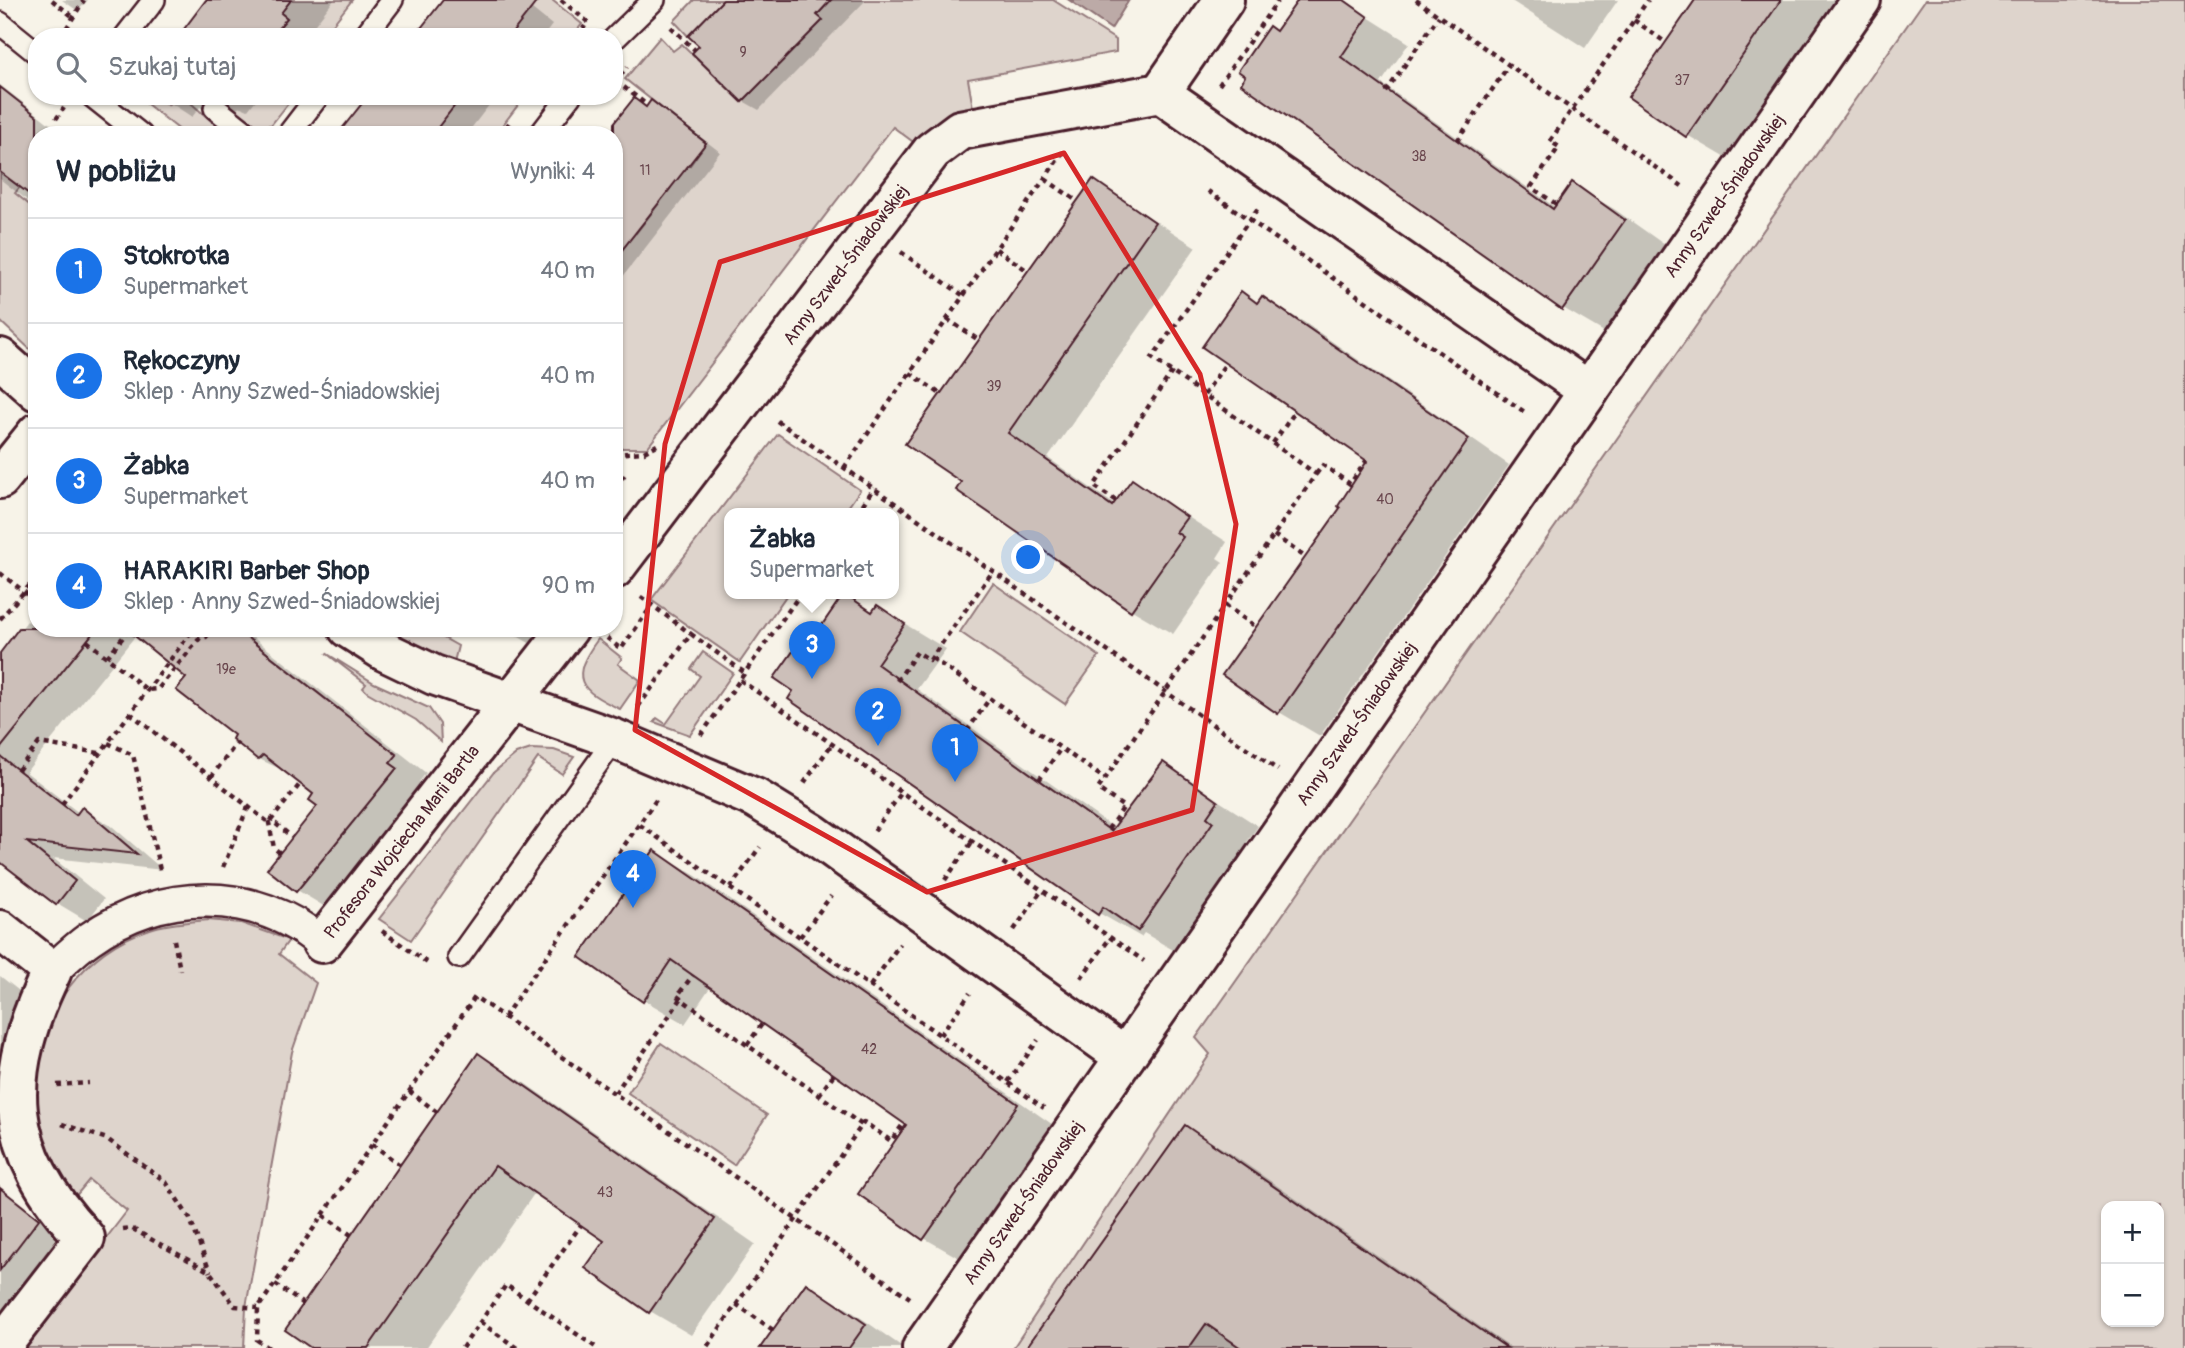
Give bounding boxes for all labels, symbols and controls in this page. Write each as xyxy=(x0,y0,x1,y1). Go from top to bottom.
search box xyxy=(28,28,623,105)
house number: 9 xyxy=(739,44,747,61)
icon: search xyxy=(52,48,90,86)
text: Szukaj tutaj xyxy=(108,51,236,83)
house number: 37 xyxy=(1674,72,1690,89)
street label: Anny Szwed-Śniadowskiej xyxy=(1660,110,1790,282)
house number: 38 xyxy=(1412,148,1426,165)
text: W pobliżu xyxy=(56,153,176,190)
text: Wyniki: 4 xyxy=(510,157,595,186)
house number: 11 xyxy=(640,162,650,179)
street label: Anny Szwed-Śniadowskiej xyxy=(778,180,914,350)
text: Stokrotka xyxy=(123,240,230,272)
text: 1 xyxy=(75,256,84,285)
text: 40 m xyxy=(541,256,595,285)
text: Supermarket xyxy=(123,272,248,301)
text: Rękoczyny xyxy=(123,345,240,377)
text: 2 xyxy=(73,361,85,390)
text: 40 m xyxy=(541,361,595,390)
text: Sklep · Anny Szwed-Śniadowskiej xyxy=(123,377,440,406)
house number: 39 xyxy=(986,378,1002,395)
text: Żabka xyxy=(123,450,189,482)
text: 3 xyxy=(73,466,85,495)
text: 40 m xyxy=(541,466,595,495)
text: Supermarket xyxy=(123,482,248,511)
house number: 40 xyxy=(1376,491,1394,508)
popup xyxy=(724,508,899,599)
text: Żabka xyxy=(749,523,815,555)
your location xyxy=(1011,540,1045,574)
text: HARAKIRI Barber Shop xyxy=(123,555,370,587)
text: Supermarket xyxy=(749,555,874,584)
text: 4 xyxy=(72,571,86,600)
text: 90 m xyxy=(542,571,595,600)
text: Sklep · Anny Szwed-Śniadowskiej xyxy=(123,587,440,616)
pin: 3 xyxy=(789,621,835,679)
street label: Anny Szwed-Śniadowskiej xyxy=(1292,638,1422,810)
house number: 19e xyxy=(216,661,236,678)
pin: 2 xyxy=(855,688,901,746)
pin: 1 xyxy=(932,724,978,782)
street label: Profesora Wojciecha Marii Bartla xyxy=(319,740,485,944)
pin: 4 xyxy=(610,850,656,908)
house number: 42 xyxy=(861,1041,877,1058)
street label: Anny Szwed-Śniadowskiej xyxy=(959,1117,1089,1289)
house number: 43 xyxy=(597,1184,613,1201)
map controls xyxy=(2101,1201,2164,1327)
button: + xyxy=(2101,1201,2164,1264)
button: − xyxy=(2101,1264,2164,1327)

